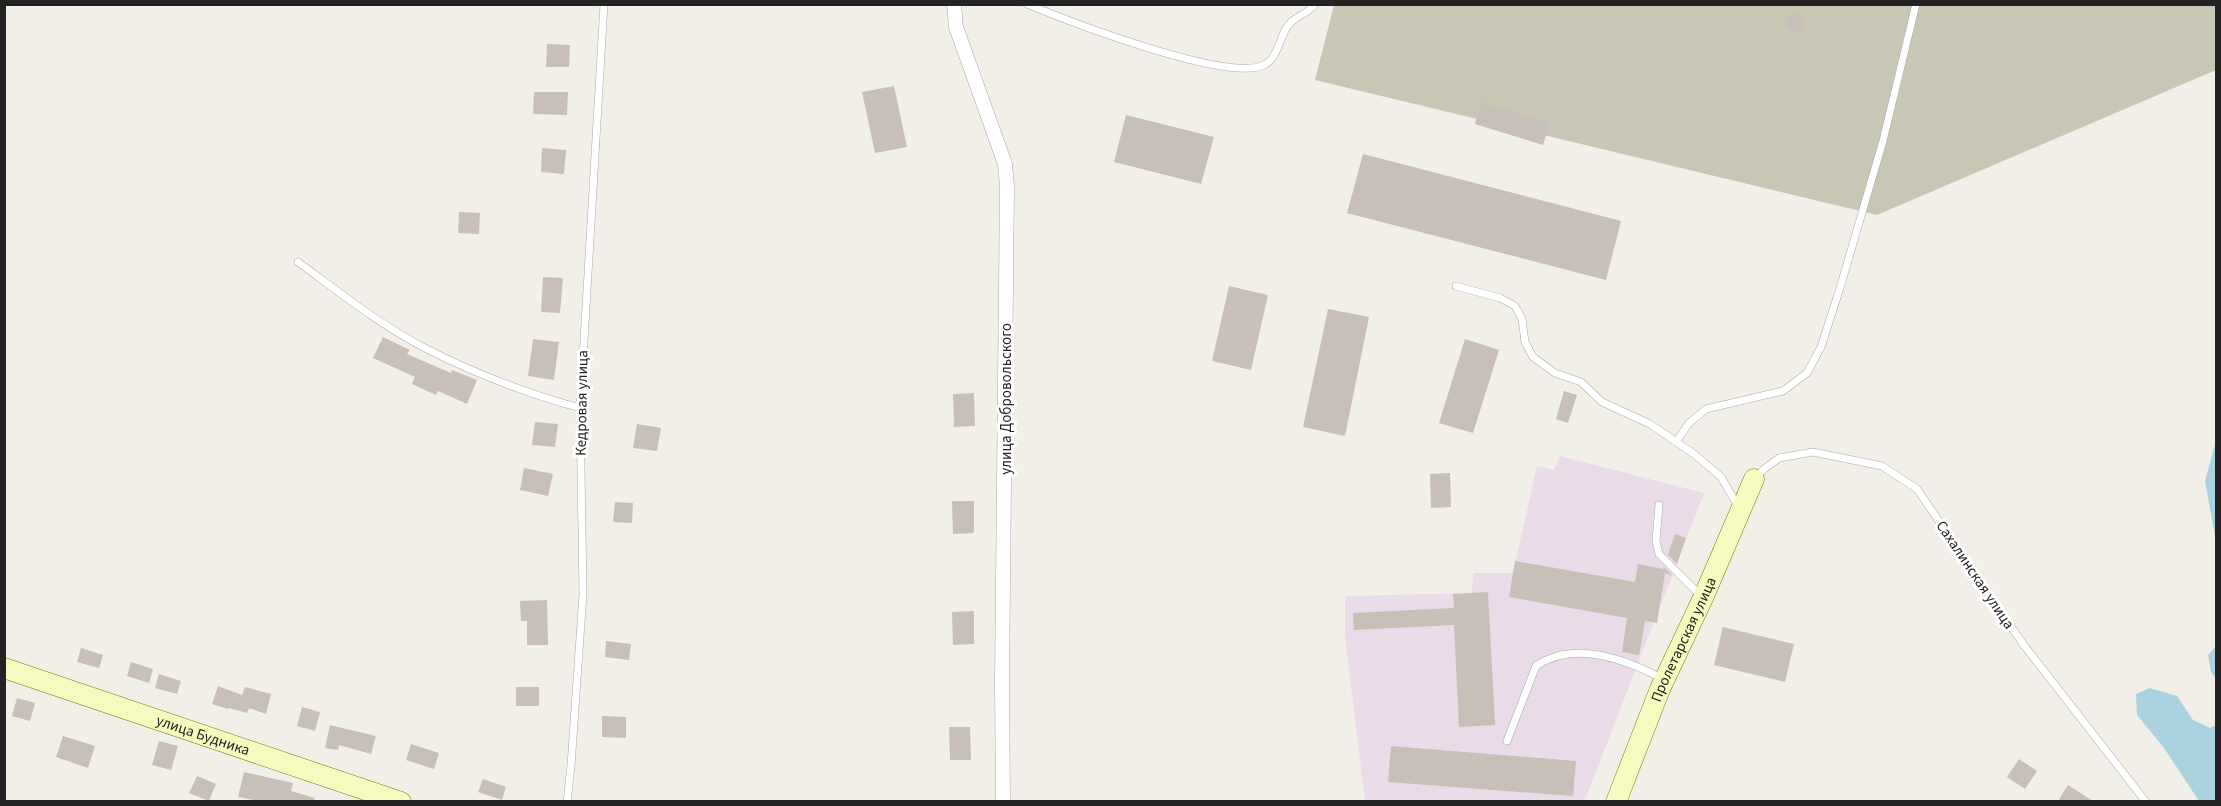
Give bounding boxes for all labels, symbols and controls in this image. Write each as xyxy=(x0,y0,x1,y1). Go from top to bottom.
street label: улица Добровольского xyxy=(996,323,1017,475)
street label: Кедровая улица xyxy=(571,350,593,456)
street label: Сахалинская улица xyxy=(1931,517,2019,633)
street label: Пролетарская улица xyxy=(1645,574,1721,705)
street label: улица Будника xyxy=(153,710,253,761)

